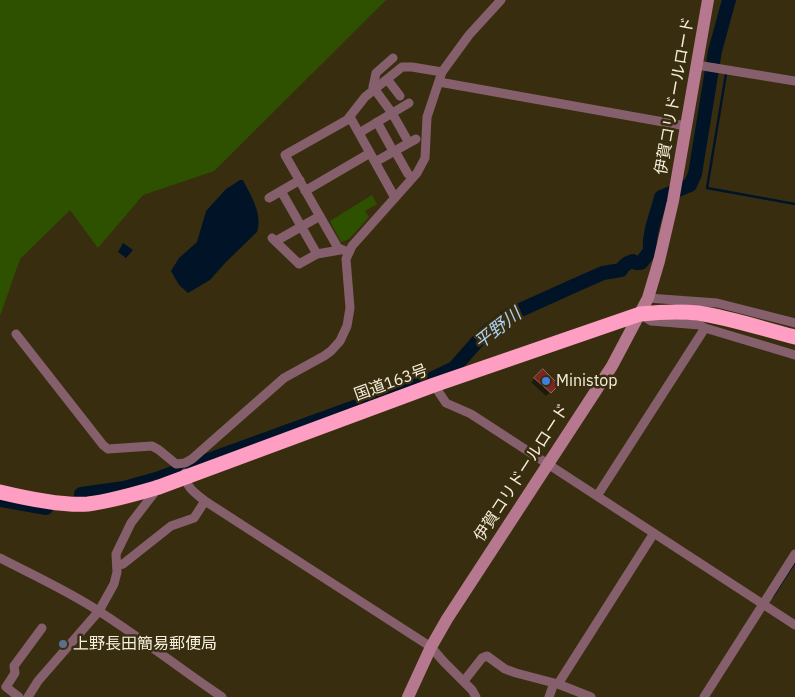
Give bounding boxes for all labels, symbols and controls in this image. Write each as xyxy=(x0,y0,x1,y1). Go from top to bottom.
street label: 伊賀コリドールロード xyxy=(652,16,698,176)
water label: 平野川 xyxy=(470,304,526,354)
street label: 国道163号 xyxy=(352,361,430,405)
place label: Ministop xyxy=(556,371,618,391)
marker: Ministop xyxy=(540,375,552,387)
street label: 伊賀コリドールロード xyxy=(470,401,574,545)
place label: 上野長田簡易郵便局 xyxy=(73,634,217,654)
marker: 上野長田簡易郵便局 xyxy=(57,638,69,650)

